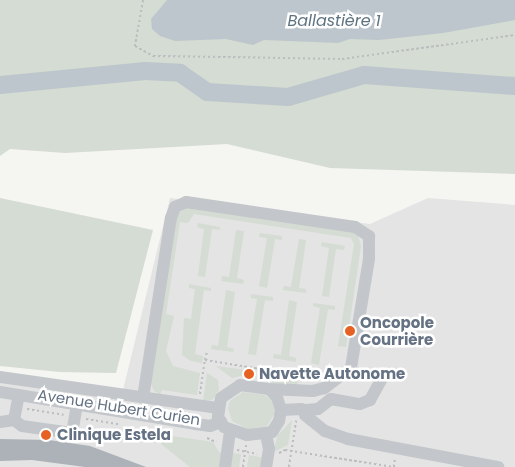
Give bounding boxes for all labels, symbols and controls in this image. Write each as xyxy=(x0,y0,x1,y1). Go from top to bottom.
water label: Ballastière 1 xyxy=(287,11,381,31)
place label: Oncopole Courrière xyxy=(360,313,434,348)
marker: Oncopole Courrière xyxy=(344,325,356,337)
place label: Navette Autonome xyxy=(259,365,405,383)
marker: Navette Autonome xyxy=(243,368,255,380)
street label: Avenue Hubert Curien xyxy=(37,385,201,429)
place label: Clinique Estela xyxy=(57,426,171,444)
marker: Clinique Estela xyxy=(39,428,53,442)

